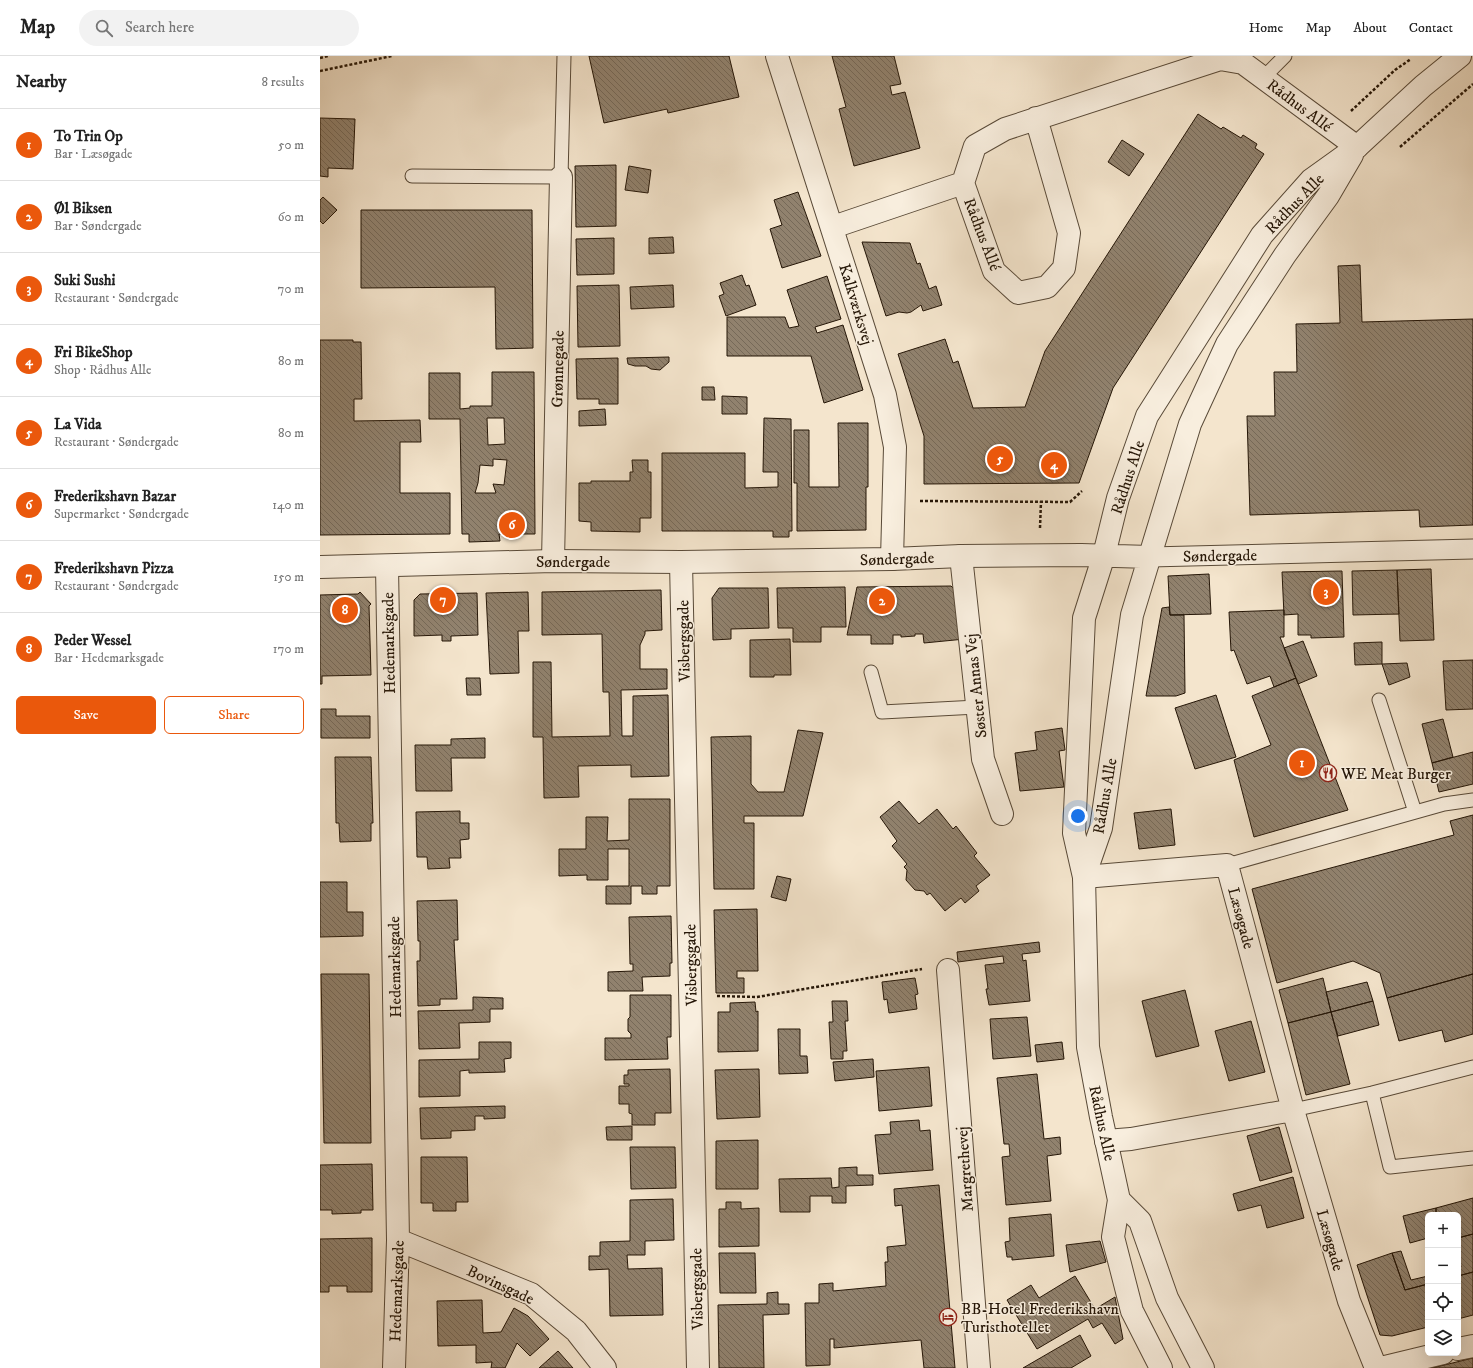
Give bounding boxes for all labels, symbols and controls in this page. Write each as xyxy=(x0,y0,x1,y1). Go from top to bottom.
search box xyxy=(79,10,359,46)
text: Map xyxy=(20,16,55,39)
icon: search xyxy=(93,17,115,39)
text: Search here xyxy=(125,18,194,37)
text: Home xyxy=(1249,19,1283,37)
text: Map xyxy=(1305,19,1331,37)
text: About xyxy=(1353,19,1387,37)
text: Contact xyxy=(1409,19,1453,37)
text: Nearby xyxy=(16,71,66,93)
text: 8 results xyxy=(262,74,304,90)
street label: Rådhus Allé xyxy=(1263,75,1336,137)
text: To Trin Op xyxy=(54,127,123,146)
text: 1 xyxy=(27,137,31,153)
text: 50 m xyxy=(278,137,304,153)
text: Bar · Læsøgade xyxy=(54,146,133,162)
street label: Rådhus Alle xyxy=(1261,169,1329,238)
street label: Rådhus Allé xyxy=(959,195,1005,274)
text: Øl Biksen xyxy=(54,199,112,218)
text: 2 xyxy=(26,209,32,225)
text: 60 m xyxy=(278,209,304,225)
text: Bar · Søndergade xyxy=(54,218,142,234)
street label: Kalkværksvej xyxy=(834,261,878,347)
text: Suki Sushi xyxy=(54,271,115,290)
text: 3 xyxy=(27,281,31,297)
text: 70 m xyxy=(278,281,304,297)
text: Restaurant · Søndergade xyxy=(54,290,179,306)
street label: Grønnegade xyxy=(547,330,569,408)
text: Fri BikeShop xyxy=(54,343,132,362)
text: 4 xyxy=(25,353,33,369)
text: 80 m xyxy=(278,353,304,369)
text: Shop · Rådhus Alle xyxy=(54,362,151,378)
text: La Vida xyxy=(54,415,102,434)
text: 5 xyxy=(26,425,32,441)
text: 80 m xyxy=(278,425,304,441)
text: Restaurant · Søndergade xyxy=(54,434,179,450)
street label: Rådhus Alle xyxy=(1107,437,1149,517)
pin: 5 xyxy=(987,444,1013,474)
pin: 4 xyxy=(1041,450,1067,480)
text: Frederikshavn Bazar xyxy=(54,487,176,506)
text: 6 xyxy=(26,497,32,513)
text: 140 m xyxy=(272,497,304,513)
text: Supermarket · Søndergade xyxy=(54,506,189,522)
pin: 6 xyxy=(499,510,525,540)
street label: Søndergade xyxy=(1183,545,1258,567)
street label: Søndergade xyxy=(860,548,935,570)
street label: Søndergade xyxy=(536,552,610,572)
text: Frederikshavn Pizza xyxy=(54,559,174,578)
text: 7 xyxy=(26,569,32,585)
text: 150 m xyxy=(273,569,304,585)
pin: 3 xyxy=(1313,577,1339,607)
text: Restaurant · Søndergade xyxy=(54,578,179,594)
pin: 7 xyxy=(430,585,456,615)
pin: 2 xyxy=(869,586,895,616)
street label: Hedemarksgade xyxy=(378,592,400,694)
pin: 8 xyxy=(332,595,358,625)
street label: Visbergsgade xyxy=(673,600,695,683)
text: Peder Wessel xyxy=(54,631,131,650)
street label: Søster Annas Vej xyxy=(961,633,991,739)
text: 8 xyxy=(26,641,32,657)
text: 170 m xyxy=(273,641,304,657)
text: Bar · Hedemarksgade xyxy=(54,650,164,666)
button: Save xyxy=(16,696,156,734)
button: Share xyxy=(164,696,304,734)
pin: 1 xyxy=(1289,748,1315,778)
street label: Rådhus Alle xyxy=(1088,756,1122,836)
restaurant icon: WE Meat Burger xyxy=(1318,763,1338,783)
place label: WE Meat Burger xyxy=(1340,764,1451,784)
your location xyxy=(1068,806,1088,826)
street label: Læsøgade xyxy=(1223,885,1259,952)
street label: Hedemarksgade xyxy=(384,916,406,1018)
street label: Visbergsgade xyxy=(680,924,702,1007)
street label: Rådhus Alle xyxy=(1084,1084,1120,1163)
street label: Margrethevej xyxy=(952,1126,978,1212)
street label: Læsøgade xyxy=(1312,1207,1348,1274)
map controls xyxy=(1425,1212,1461,1356)
button: + xyxy=(1425,1212,1461,1248)
street label: Hedemarksgade xyxy=(385,1240,409,1342)
street label: Visbergsgade xyxy=(686,1248,708,1331)
button: − xyxy=(1425,1248,1461,1284)
street label: Bovinsgade xyxy=(464,1261,538,1309)
button: locate xyxy=(1425,1284,1461,1320)
place label: BB-Hotel Frederikshavn Turisthotellet xyxy=(961,1299,1119,1337)
hotel icon: BB-Hotel Frederikshavn Turisthotellet xyxy=(938,1307,958,1327)
button: layers xyxy=(1425,1320,1461,1356)

